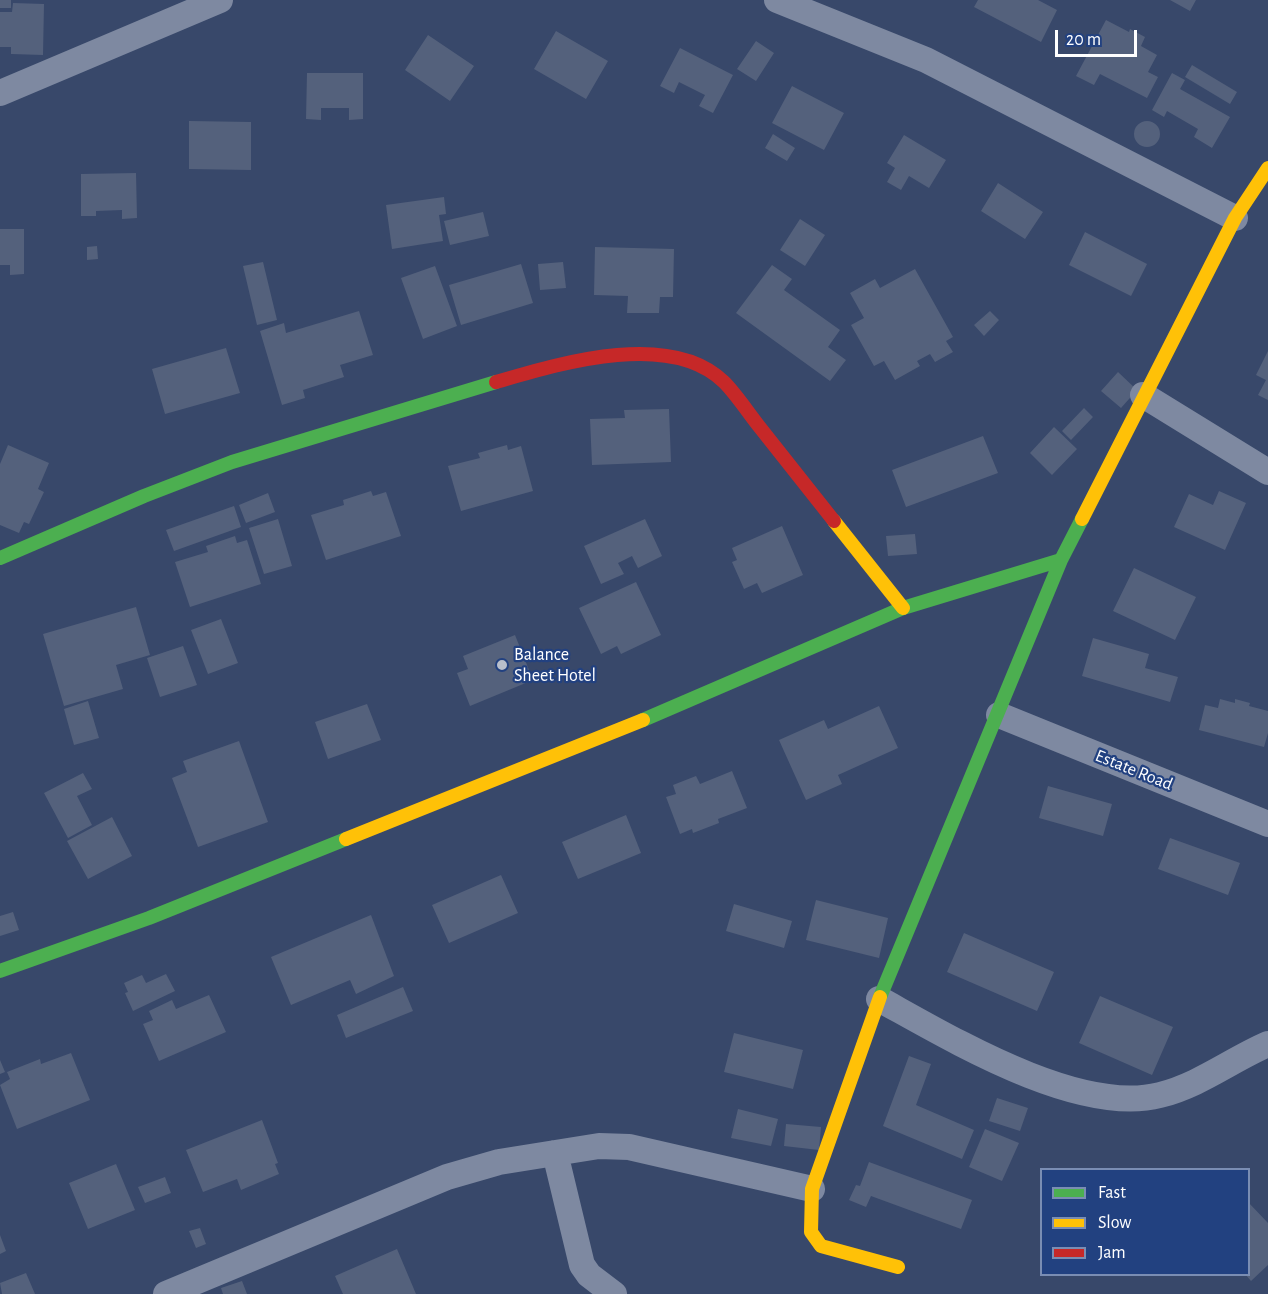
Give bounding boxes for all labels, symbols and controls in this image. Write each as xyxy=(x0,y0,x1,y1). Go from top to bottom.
scale bar xyxy=(1058,18,1140,56)
text: 20 m xyxy=(1066,31,1101,49)
place label: Balance Sheet Hotel xyxy=(514,644,596,686)
marker: Balance Sheet Hotel xyxy=(495,658,509,672)
street label: Estate Road xyxy=(1092,745,1176,795)
legend xyxy=(1040,1168,1250,1276)
text: Fast xyxy=(1098,1184,1126,1202)
text: Slow xyxy=(1098,1214,1131,1232)
text: Jam xyxy=(1098,1244,1126,1262)

